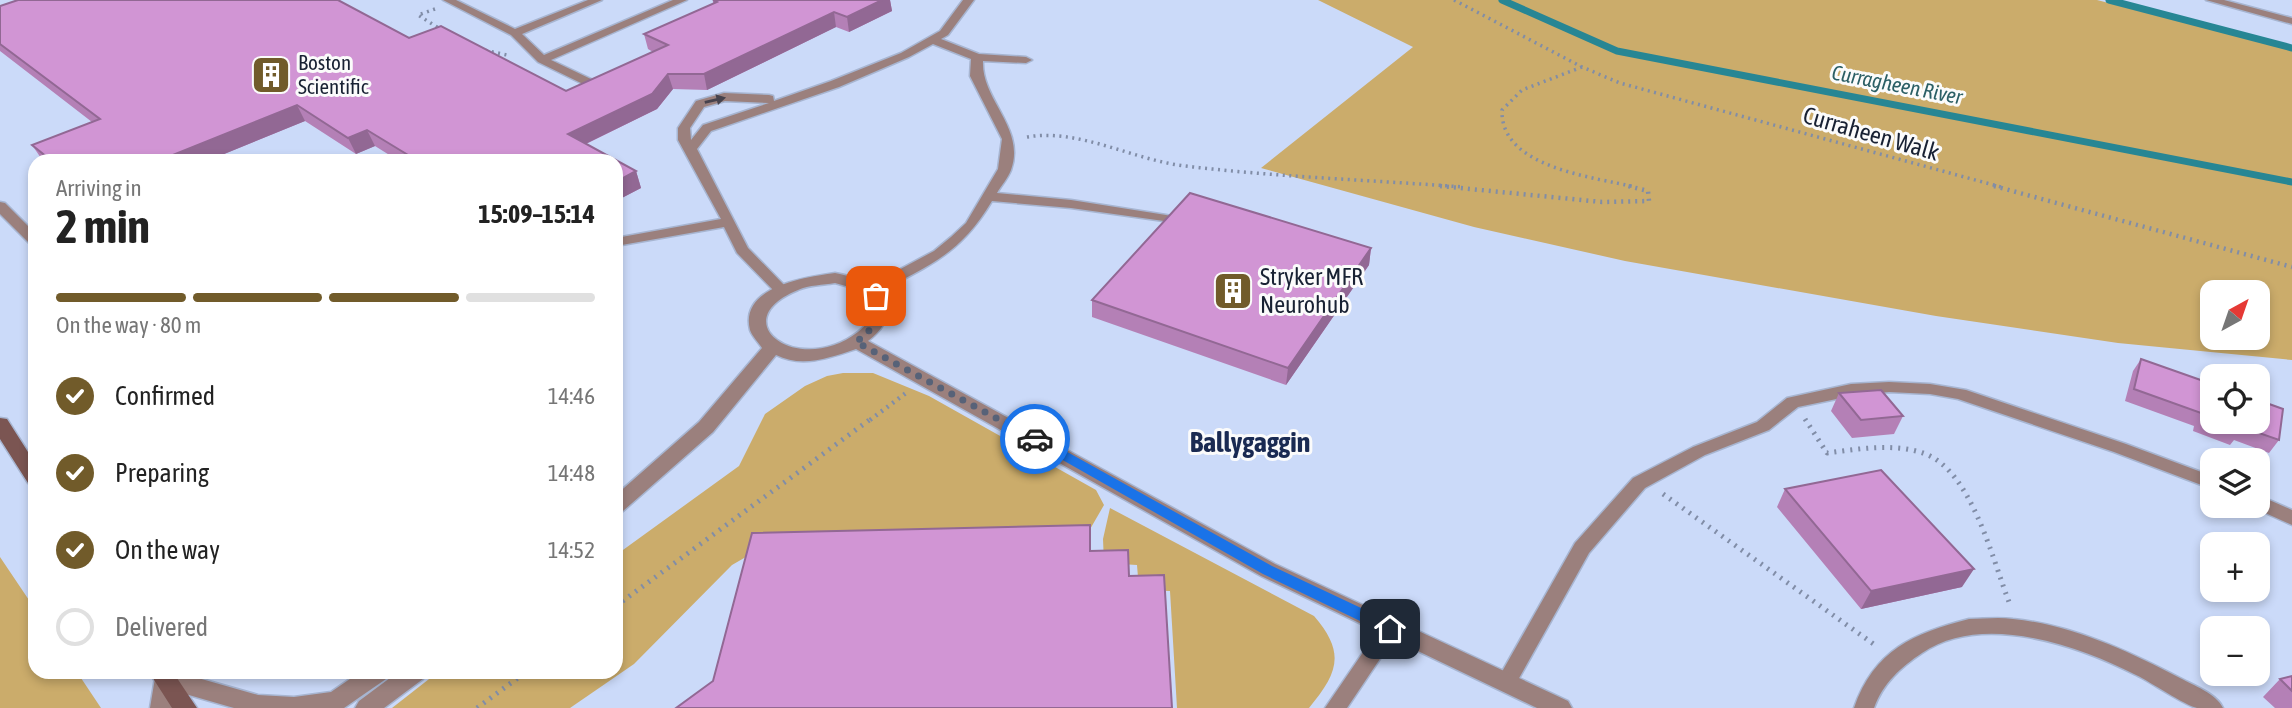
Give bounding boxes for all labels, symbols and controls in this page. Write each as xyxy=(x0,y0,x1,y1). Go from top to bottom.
place label: Boston Scientific xyxy=(298,50,369,98)
building icon: Boston Scientific xyxy=(250,54,292,96)
water label: Curragheen River xyxy=(1830,60,1965,109)
one-way arrow xyxy=(704,94,726,105)
street label: Curraheen Walk xyxy=(1800,101,1943,166)
text: Arriving in xyxy=(56,175,142,201)
text: 15:09–15:14 xyxy=(478,199,595,229)
text: 2 min xyxy=(56,200,150,253)
place label: Stryker MFR Neurohub xyxy=(1260,263,1363,318)
pin xyxy=(846,266,906,326)
building icon: Stryker MFR Neurohub xyxy=(1212,270,1254,312)
icon: bag xyxy=(857,277,895,315)
north arrow xyxy=(2200,280,2270,350)
map controls xyxy=(2200,280,2270,686)
text: On the way · 80 m xyxy=(56,312,201,338)
button: locate xyxy=(2200,364,2270,434)
icon: check xyxy=(56,377,94,415)
text: Confirmed xyxy=(115,381,215,411)
text: 14:46 xyxy=(548,383,595,409)
courier xyxy=(1000,404,1070,474)
icon: car xyxy=(1016,420,1054,458)
district label: Ballygaggin xyxy=(1190,426,1310,458)
button: layers xyxy=(2200,448,2270,518)
icon: check xyxy=(56,454,94,492)
text: Preparing xyxy=(115,458,209,488)
text: 14:48 xyxy=(548,460,595,486)
icon: check xyxy=(56,531,94,569)
button: + xyxy=(2200,532,2270,602)
text: On the way xyxy=(115,535,220,565)
text: 14:52 xyxy=(548,537,595,563)
pin xyxy=(1360,599,1420,659)
icon: home xyxy=(1371,610,1409,648)
text: Delivered xyxy=(115,612,208,642)
button: − xyxy=(2200,616,2270,686)

